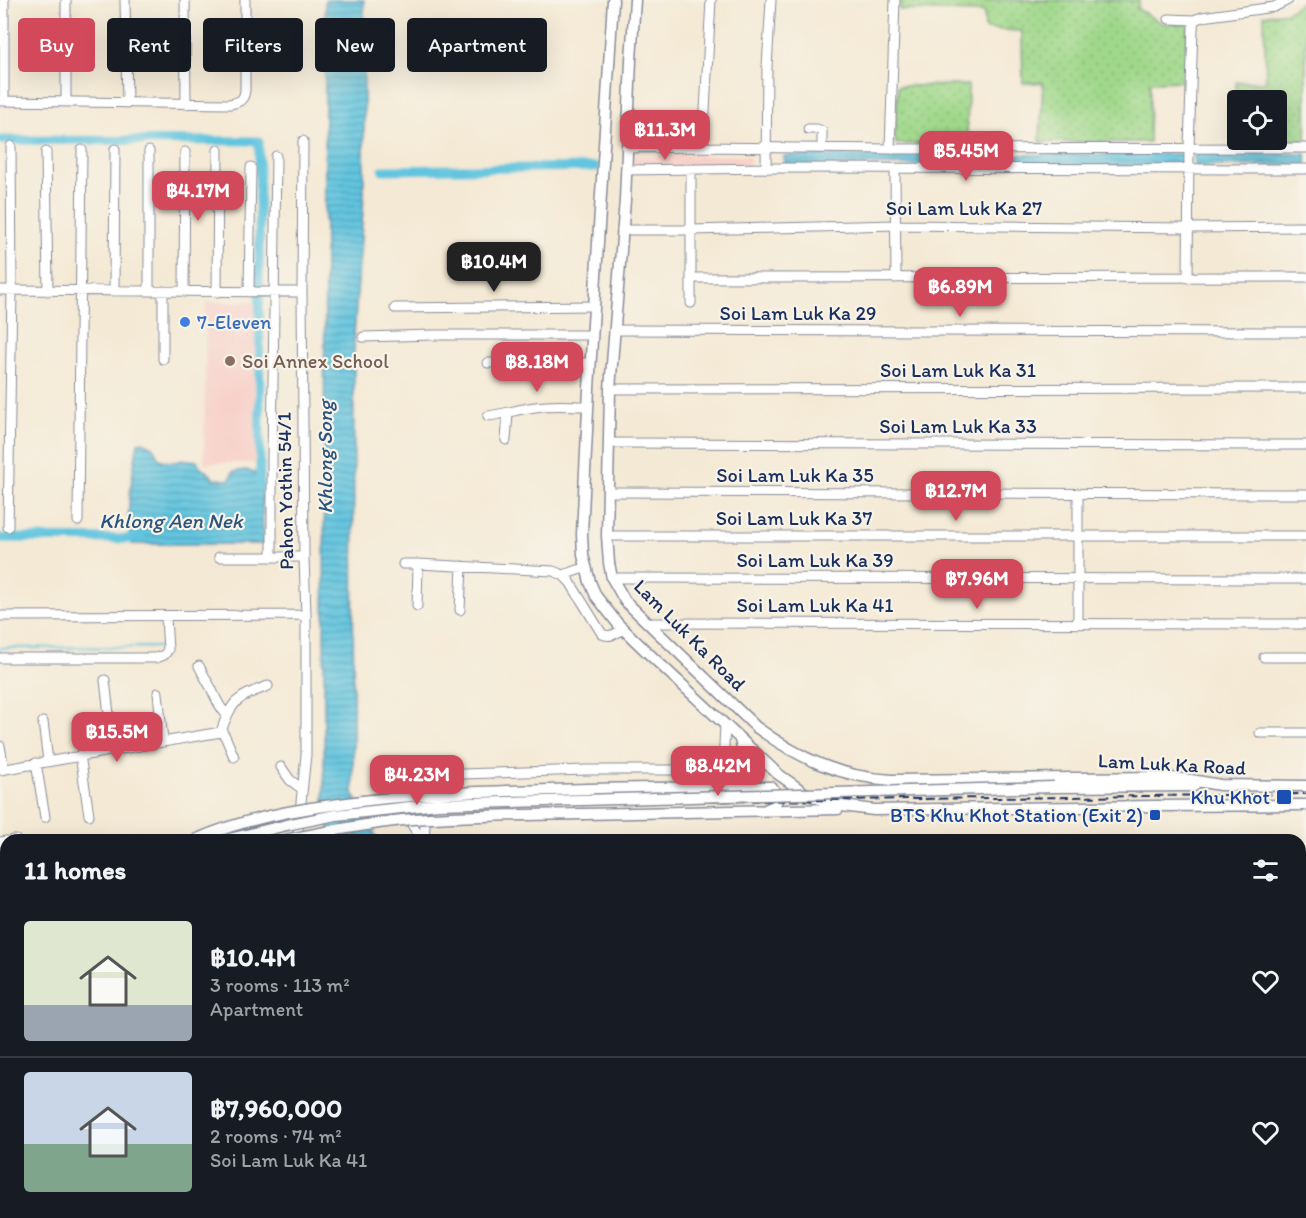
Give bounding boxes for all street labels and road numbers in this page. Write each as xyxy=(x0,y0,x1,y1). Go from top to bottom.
street label: Soi Lam Luk Ka 27 xyxy=(886,196,1042,220)
street label: Soi Lam Luk Ka 29 xyxy=(720,301,876,325)
street label: Soi Lam Luk Ka 31 xyxy=(880,358,1036,382)
street label: Pahon Yothin 54/1 xyxy=(272,412,298,570)
street label: Soi Lam Luk Ka 33 xyxy=(879,414,1037,438)
street label: Soi Lam Luk Ka 35 xyxy=(716,463,874,487)
street label: Soi Lam Luk Ka 37 xyxy=(716,506,872,530)
street label: Soi Lam Luk Ka 39 xyxy=(736,548,894,572)
street label: Lam Luk Ka Road xyxy=(629,574,751,696)
street label: Soi Lam Luk Ka 41 xyxy=(736,593,894,617)
street label: Lam Luk Ka Road xyxy=(1097,748,1247,780)

